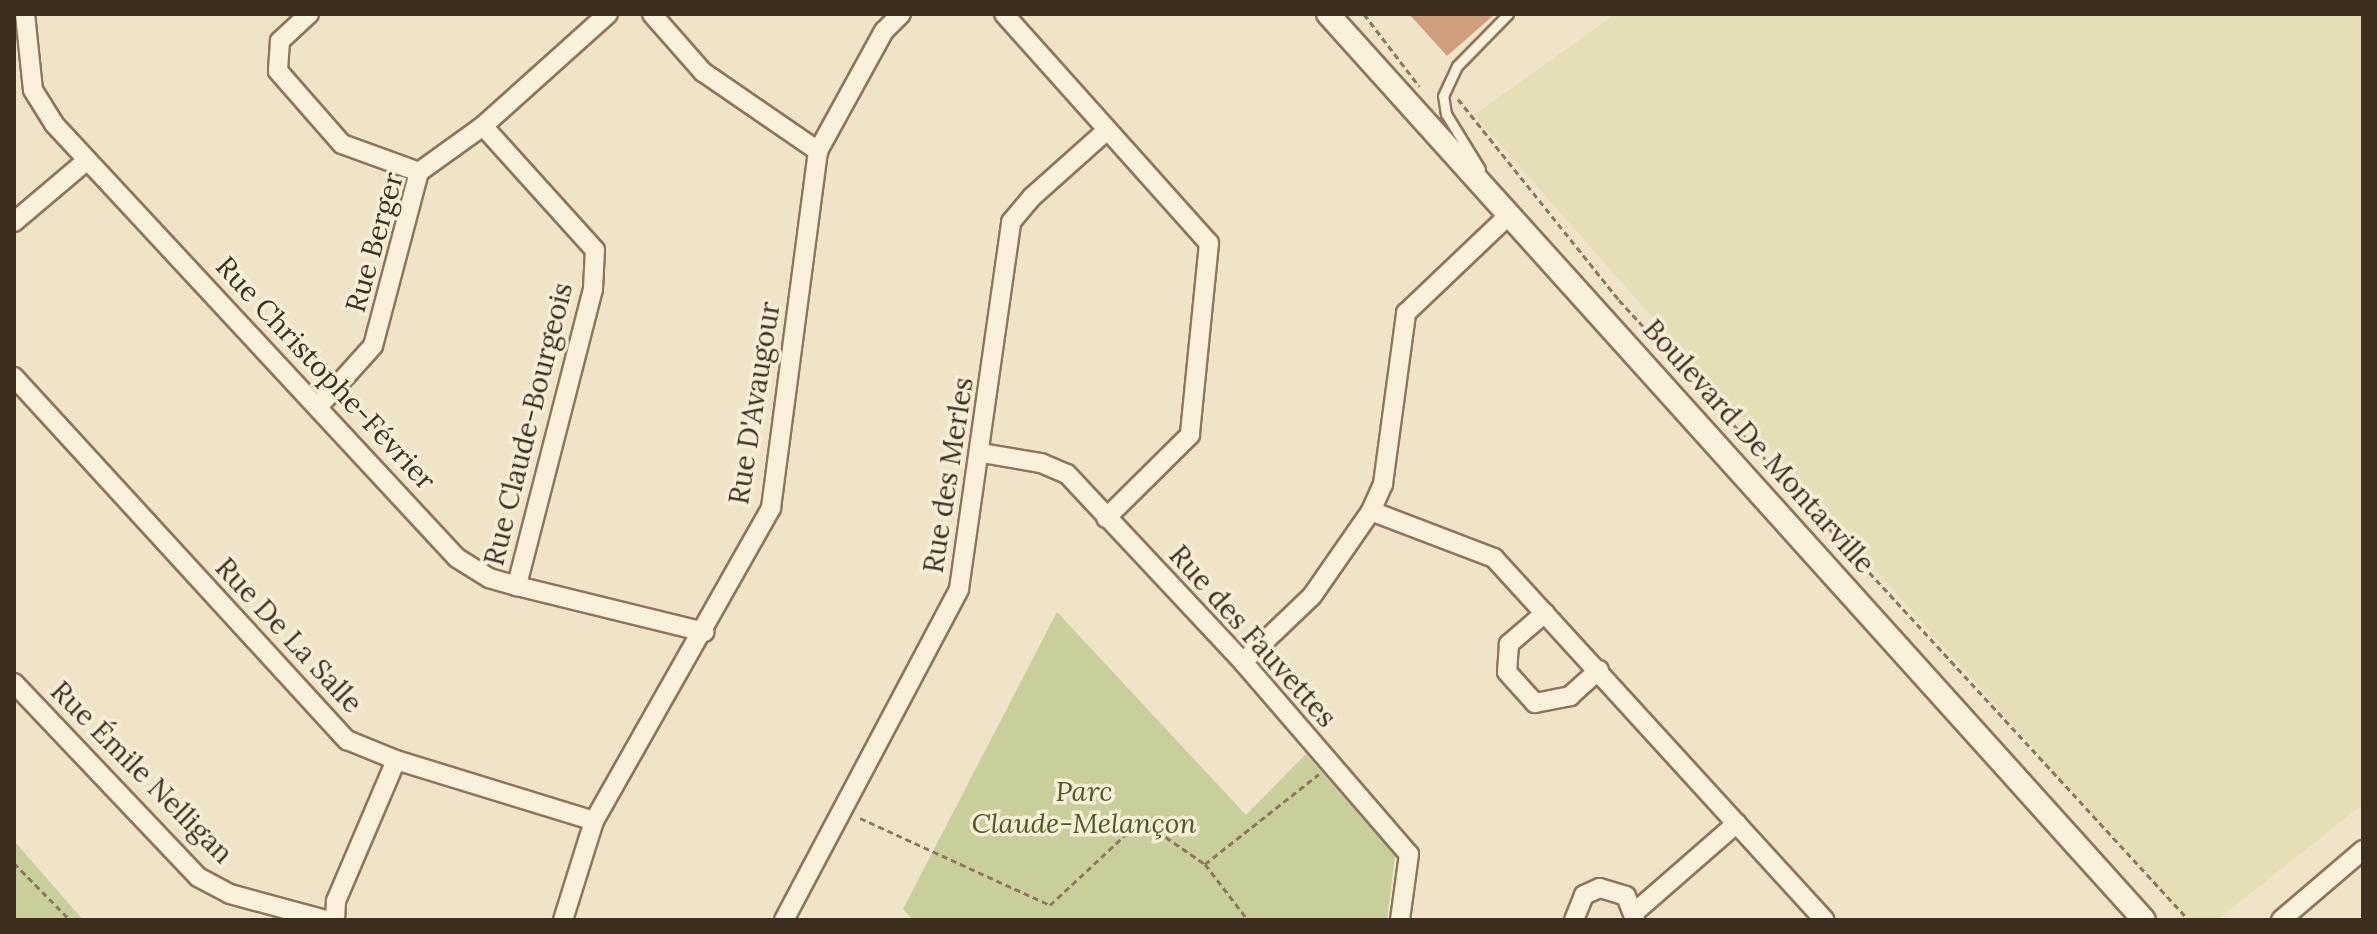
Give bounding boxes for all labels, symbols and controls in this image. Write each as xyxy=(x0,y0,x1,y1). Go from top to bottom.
street label: Rue Berger xyxy=(338,168,410,316)
street label: Rue Christophe-Février xyxy=(209,249,443,497)
street label: Rue Claude-Bourgeois xyxy=(477,279,579,569)
street label: Rue D'Avaugour xyxy=(721,299,787,507)
street label: Boulevard De Montarville xyxy=(1636,312,1882,580)
street label: Rue des Merles xyxy=(916,375,980,575)
street label: Rue des Fauvettes xyxy=(1162,538,1344,734)
street label: Rue De La Salle xyxy=(209,551,369,719)
street label: Rue Émile Nelligan xyxy=(44,674,240,870)
park label: Parc Claude-Melançon xyxy=(971,774,1197,840)

